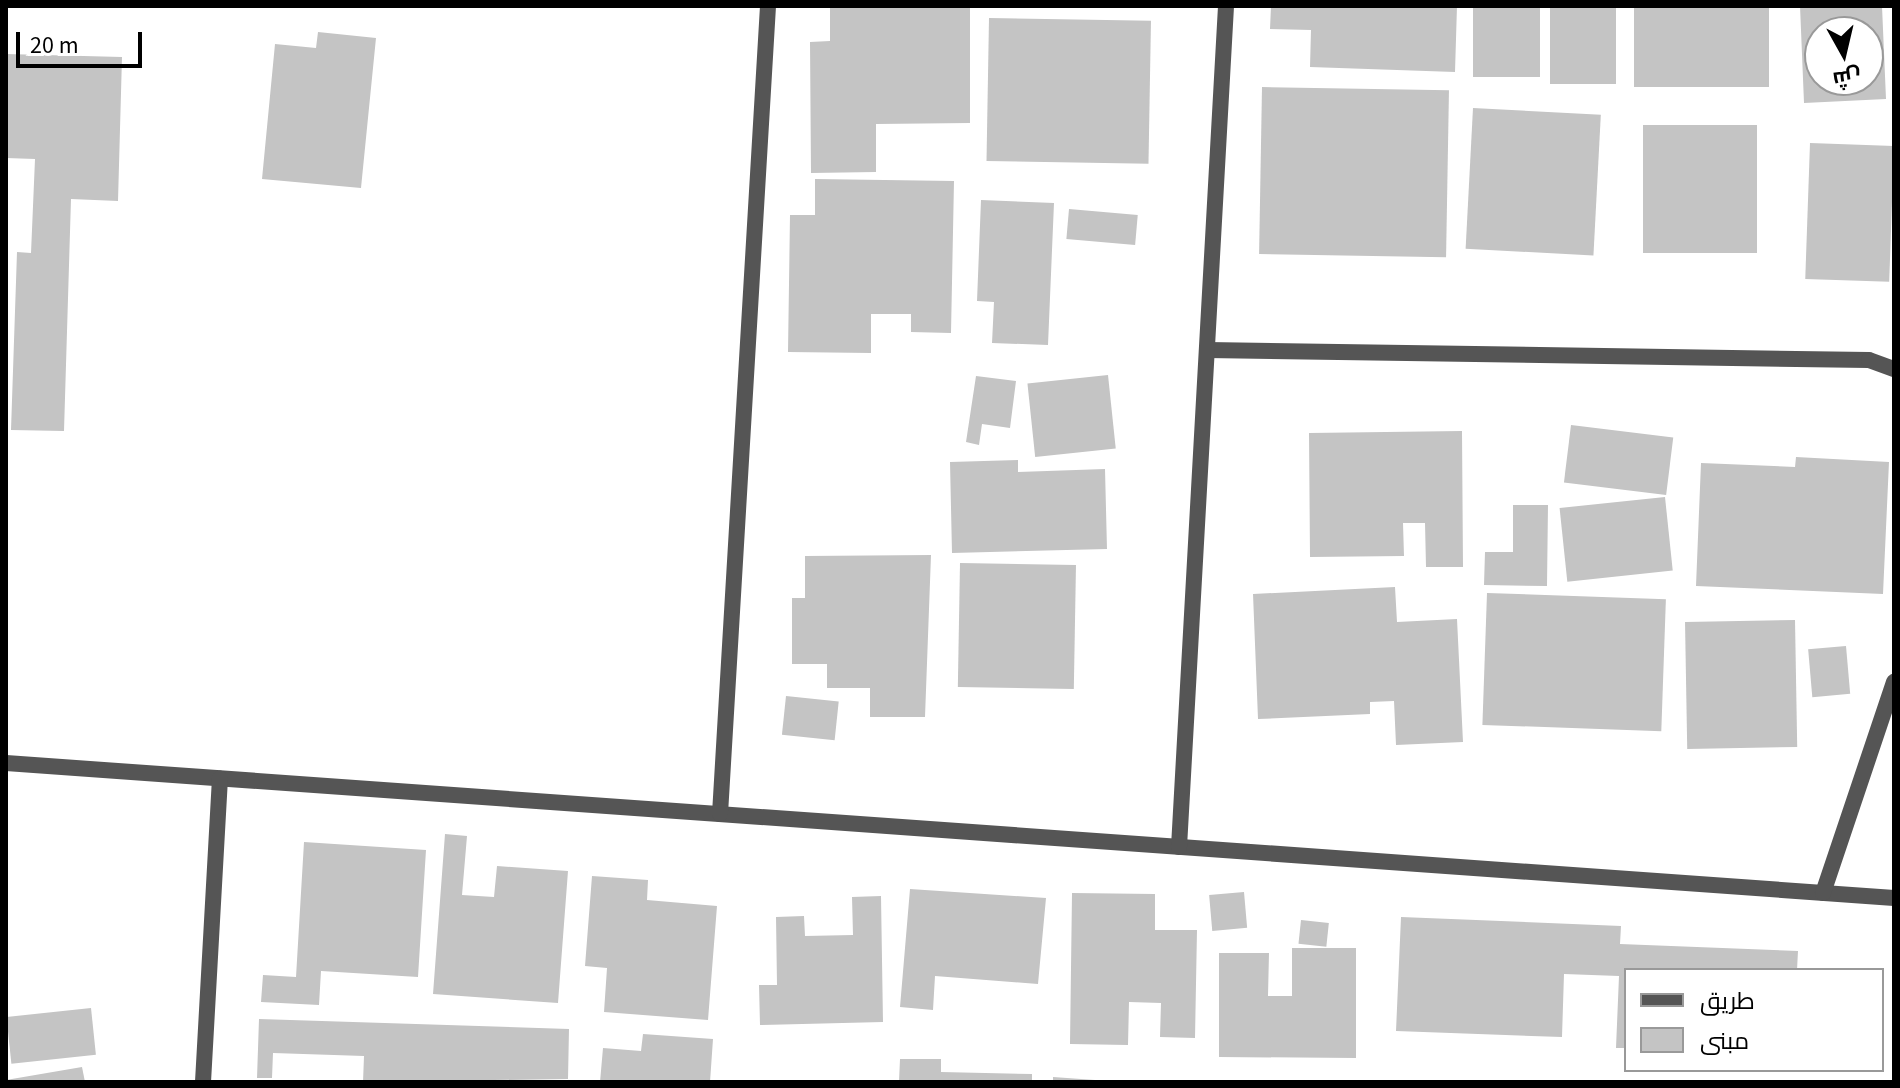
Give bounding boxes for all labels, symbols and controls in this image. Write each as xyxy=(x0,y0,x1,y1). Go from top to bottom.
scale bar xyxy=(20,16,146,66)
north arrow xyxy=(1804,16,1884,96)
text: 20 m xyxy=(30,28,79,63)
text: ش xyxy=(1831,60,1863,96)
legend xyxy=(1624,968,1884,1072)
text: طريق xyxy=(1700,984,1755,1019)
text: مبنى xyxy=(1700,1024,1749,1059)

